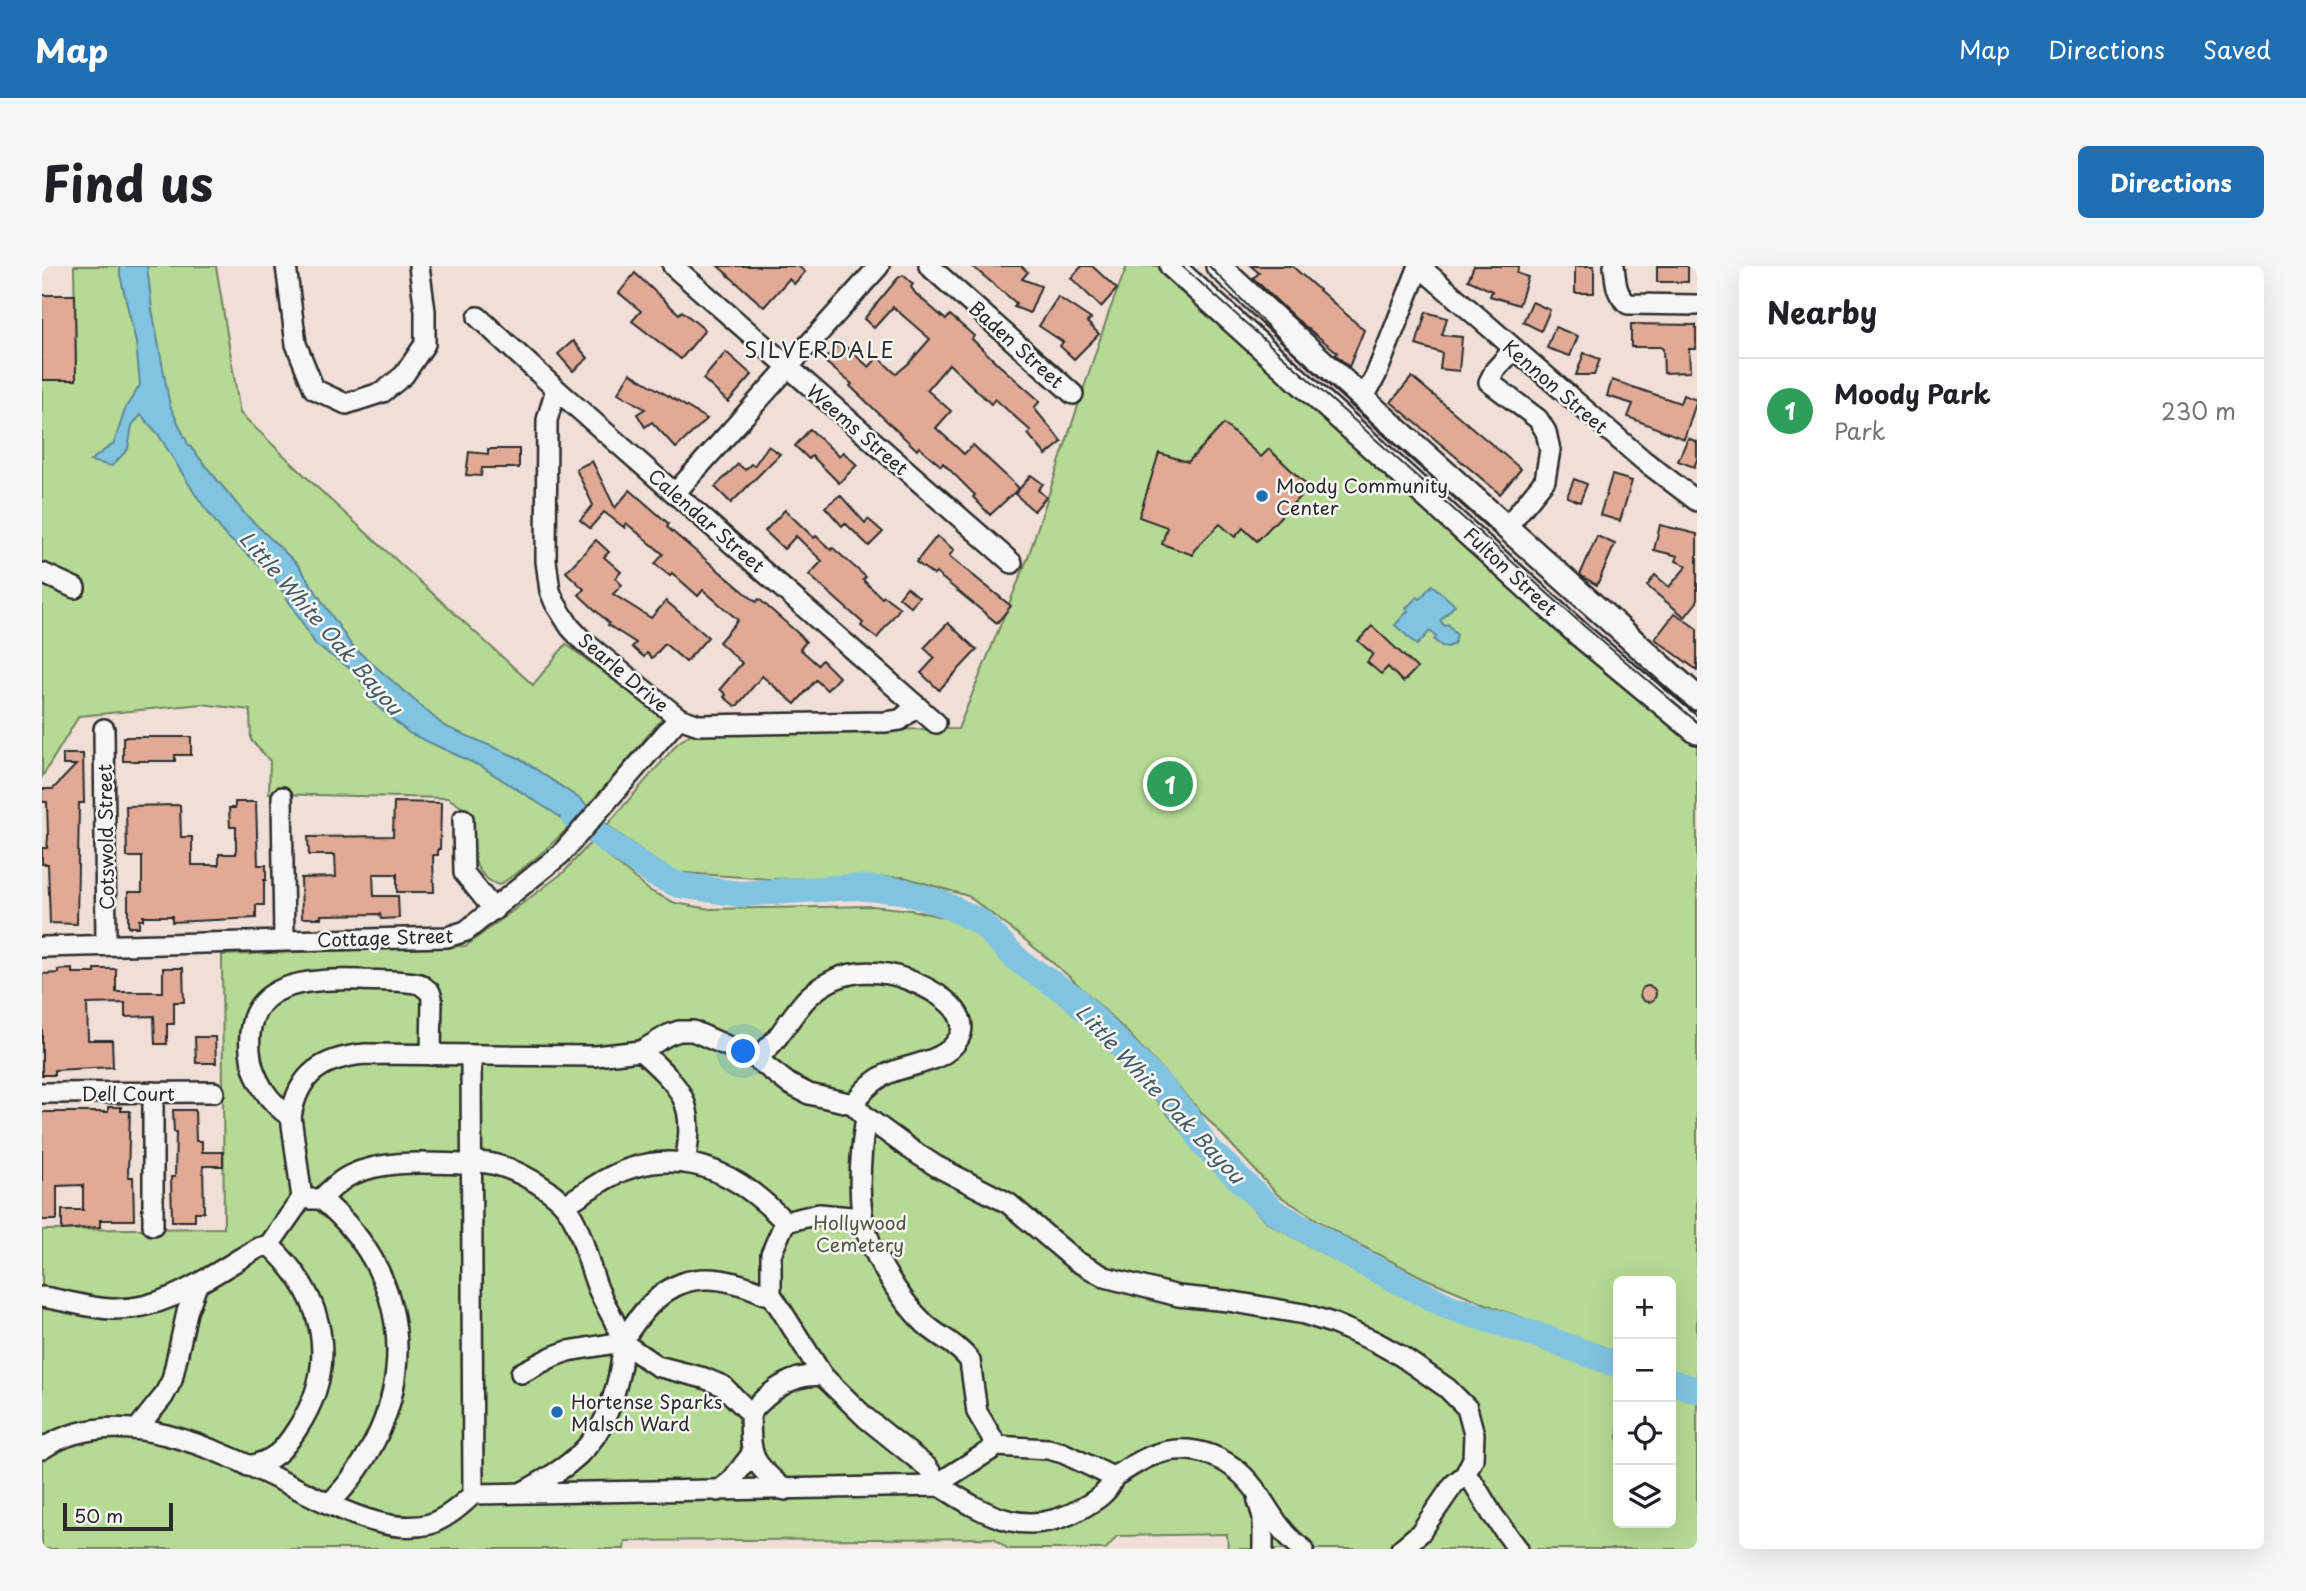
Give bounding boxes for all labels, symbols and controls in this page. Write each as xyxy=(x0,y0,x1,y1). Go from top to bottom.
text: Map xyxy=(35,24,108,74)
text: Map xyxy=(1959,31,2010,67)
text: Directions xyxy=(2048,31,2165,67)
text: Saved xyxy=(2203,31,2271,67)
text: Find us xyxy=(42,145,213,219)
button: Directions xyxy=(2078,146,2264,218)
text: Nearby xyxy=(1767,289,1877,334)
street label: Baden Street xyxy=(963,294,1071,394)
street label: Kennon Street xyxy=(1497,332,1615,440)
district label: SILVERDALE xyxy=(744,333,896,365)
text: Moody Park xyxy=(1834,374,1991,413)
street label: Weems Street xyxy=(801,377,915,481)
text: 1 xyxy=(1785,393,1796,428)
text: 230 m xyxy=(2161,393,2236,428)
text: Park xyxy=(1834,413,1885,448)
street label: Calendar Street xyxy=(643,461,772,579)
place label: Moody Community Center xyxy=(1276,471,1448,521)
marker: Moody Community Center xyxy=(1254,488,1270,504)
street label: Fulton Street xyxy=(1458,520,1564,622)
water label: Little White Oak Bayou xyxy=(233,523,412,723)
street label: Searle Drive xyxy=(573,626,675,718)
pin: 1 xyxy=(1147,758,1193,810)
street label: Cotswold Street xyxy=(90,763,120,910)
street label: Cottage Street xyxy=(317,921,453,953)
water label: Little White Oak Bayou xyxy=(1069,996,1254,1191)
your location xyxy=(726,1034,760,1068)
street label: Dell Court xyxy=(81,1079,175,1107)
park label: Hollywood Cemetery xyxy=(813,1208,907,1258)
map controls xyxy=(1613,1276,1676,1528)
button: + xyxy=(1613,1276,1676,1339)
button: − xyxy=(1613,1339,1676,1402)
place label: Hortense Sparks Malsch Ward xyxy=(571,1387,722,1437)
button: locate xyxy=(1613,1402,1676,1465)
marker: Hortense Sparks Malsch Ward xyxy=(549,1404,565,1420)
button: layers xyxy=(1613,1465,1676,1528)
scale bar xyxy=(63,1500,173,1532)
text: 50 m xyxy=(74,1501,123,1529)

